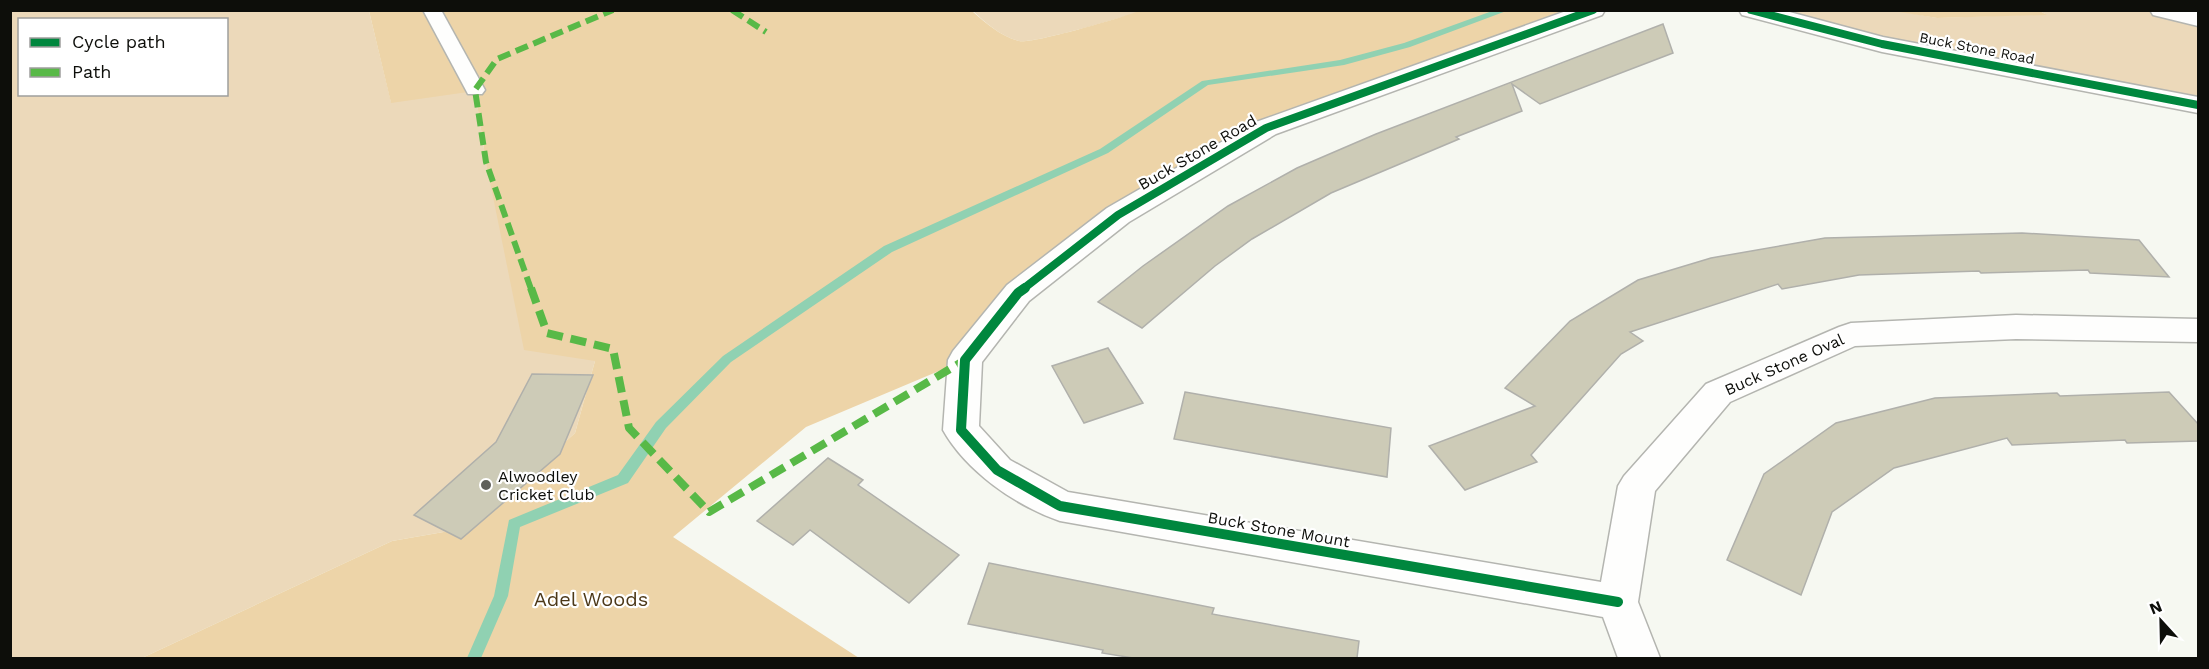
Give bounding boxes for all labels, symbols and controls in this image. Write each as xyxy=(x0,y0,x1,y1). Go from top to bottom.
legend xyxy=(18,18,228,96)
street label: Buck Stone Road xyxy=(1918,29,2036,67)
text: Cycle path xyxy=(72,31,166,52)
text: Path xyxy=(72,61,112,82)
street label: Buck Stone Road xyxy=(1135,111,1260,194)
street label: Buck Stone Oval xyxy=(1722,330,1847,399)
place label: Alwoodley Cricket Club xyxy=(498,467,594,504)
marker: Alwoodley Cricket Club xyxy=(479,478,493,492)
street label: Buck Stone Mount xyxy=(1206,508,1352,551)
park label: Adel Woods xyxy=(534,587,648,611)
north arrow xyxy=(2131,591,2191,651)
text: N xyxy=(2147,597,2165,619)

